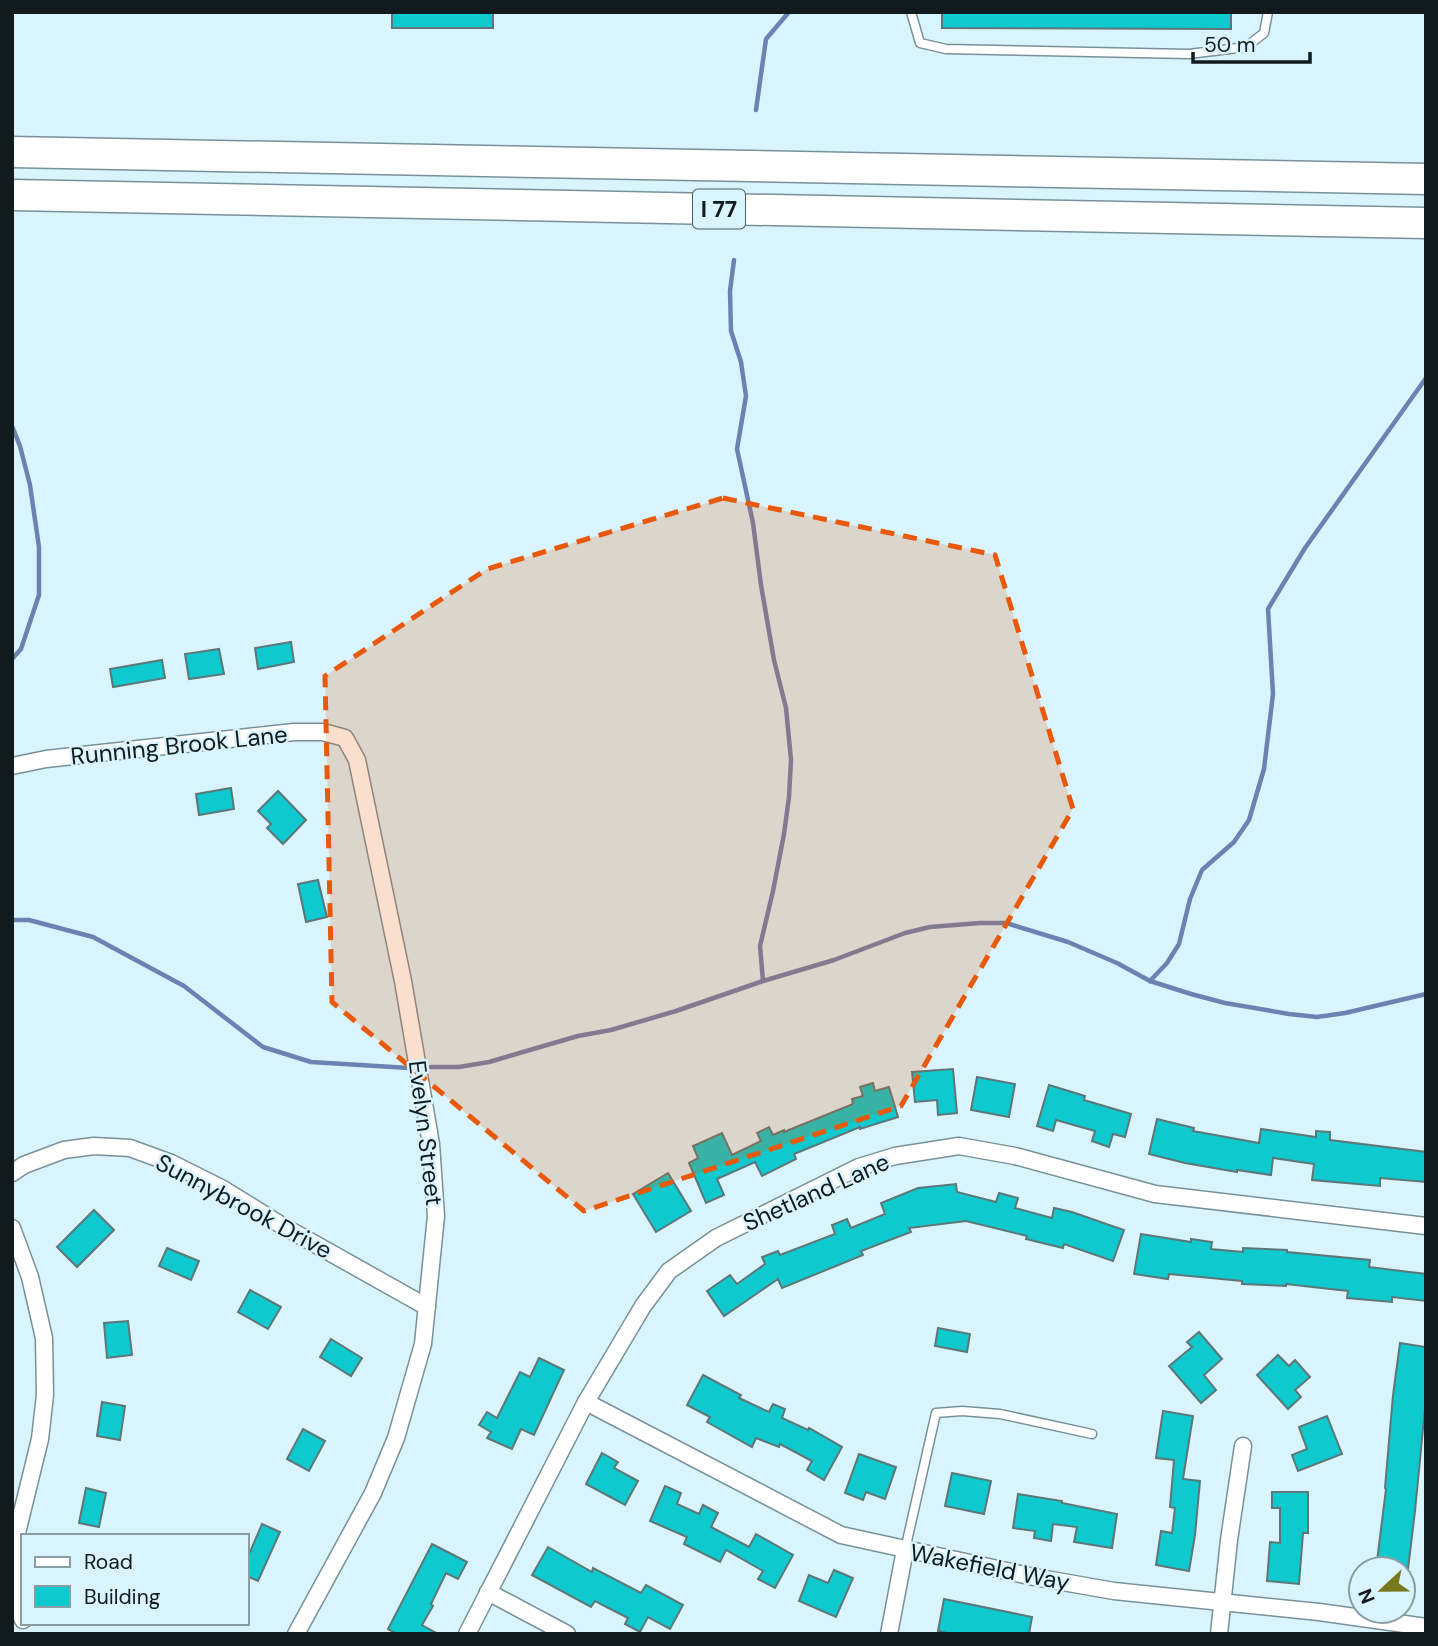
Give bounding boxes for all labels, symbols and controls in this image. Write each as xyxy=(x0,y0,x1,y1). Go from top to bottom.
scale bar xyxy=(1193,21,1310,65)
text: 50 m xyxy=(1204,31,1255,59)
road number: I 77 xyxy=(693,190,745,229)
street label: Running Brook Lane xyxy=(69,718,289,772)
street label: Evelyn Street xyxy=(402,1059,450,1207)
street label: Sunnybrook Drive xyxy=(150,1146,338,1266)
street label: Shetland Lane xyxy=(738,1146,894,1238)
legend xyxy=(21,1534,248,1625)
street label: Wakefield Way xyxy=(908,1536,1072,1598)
text: Road xyxy=(84,1548,133,1576)
north arrow xyxy=(1347,1555,1417,1625)
text: Building xyxy=(84,1583,161,1611)
text: N xyxy=(1353,1585,1381,1607)

